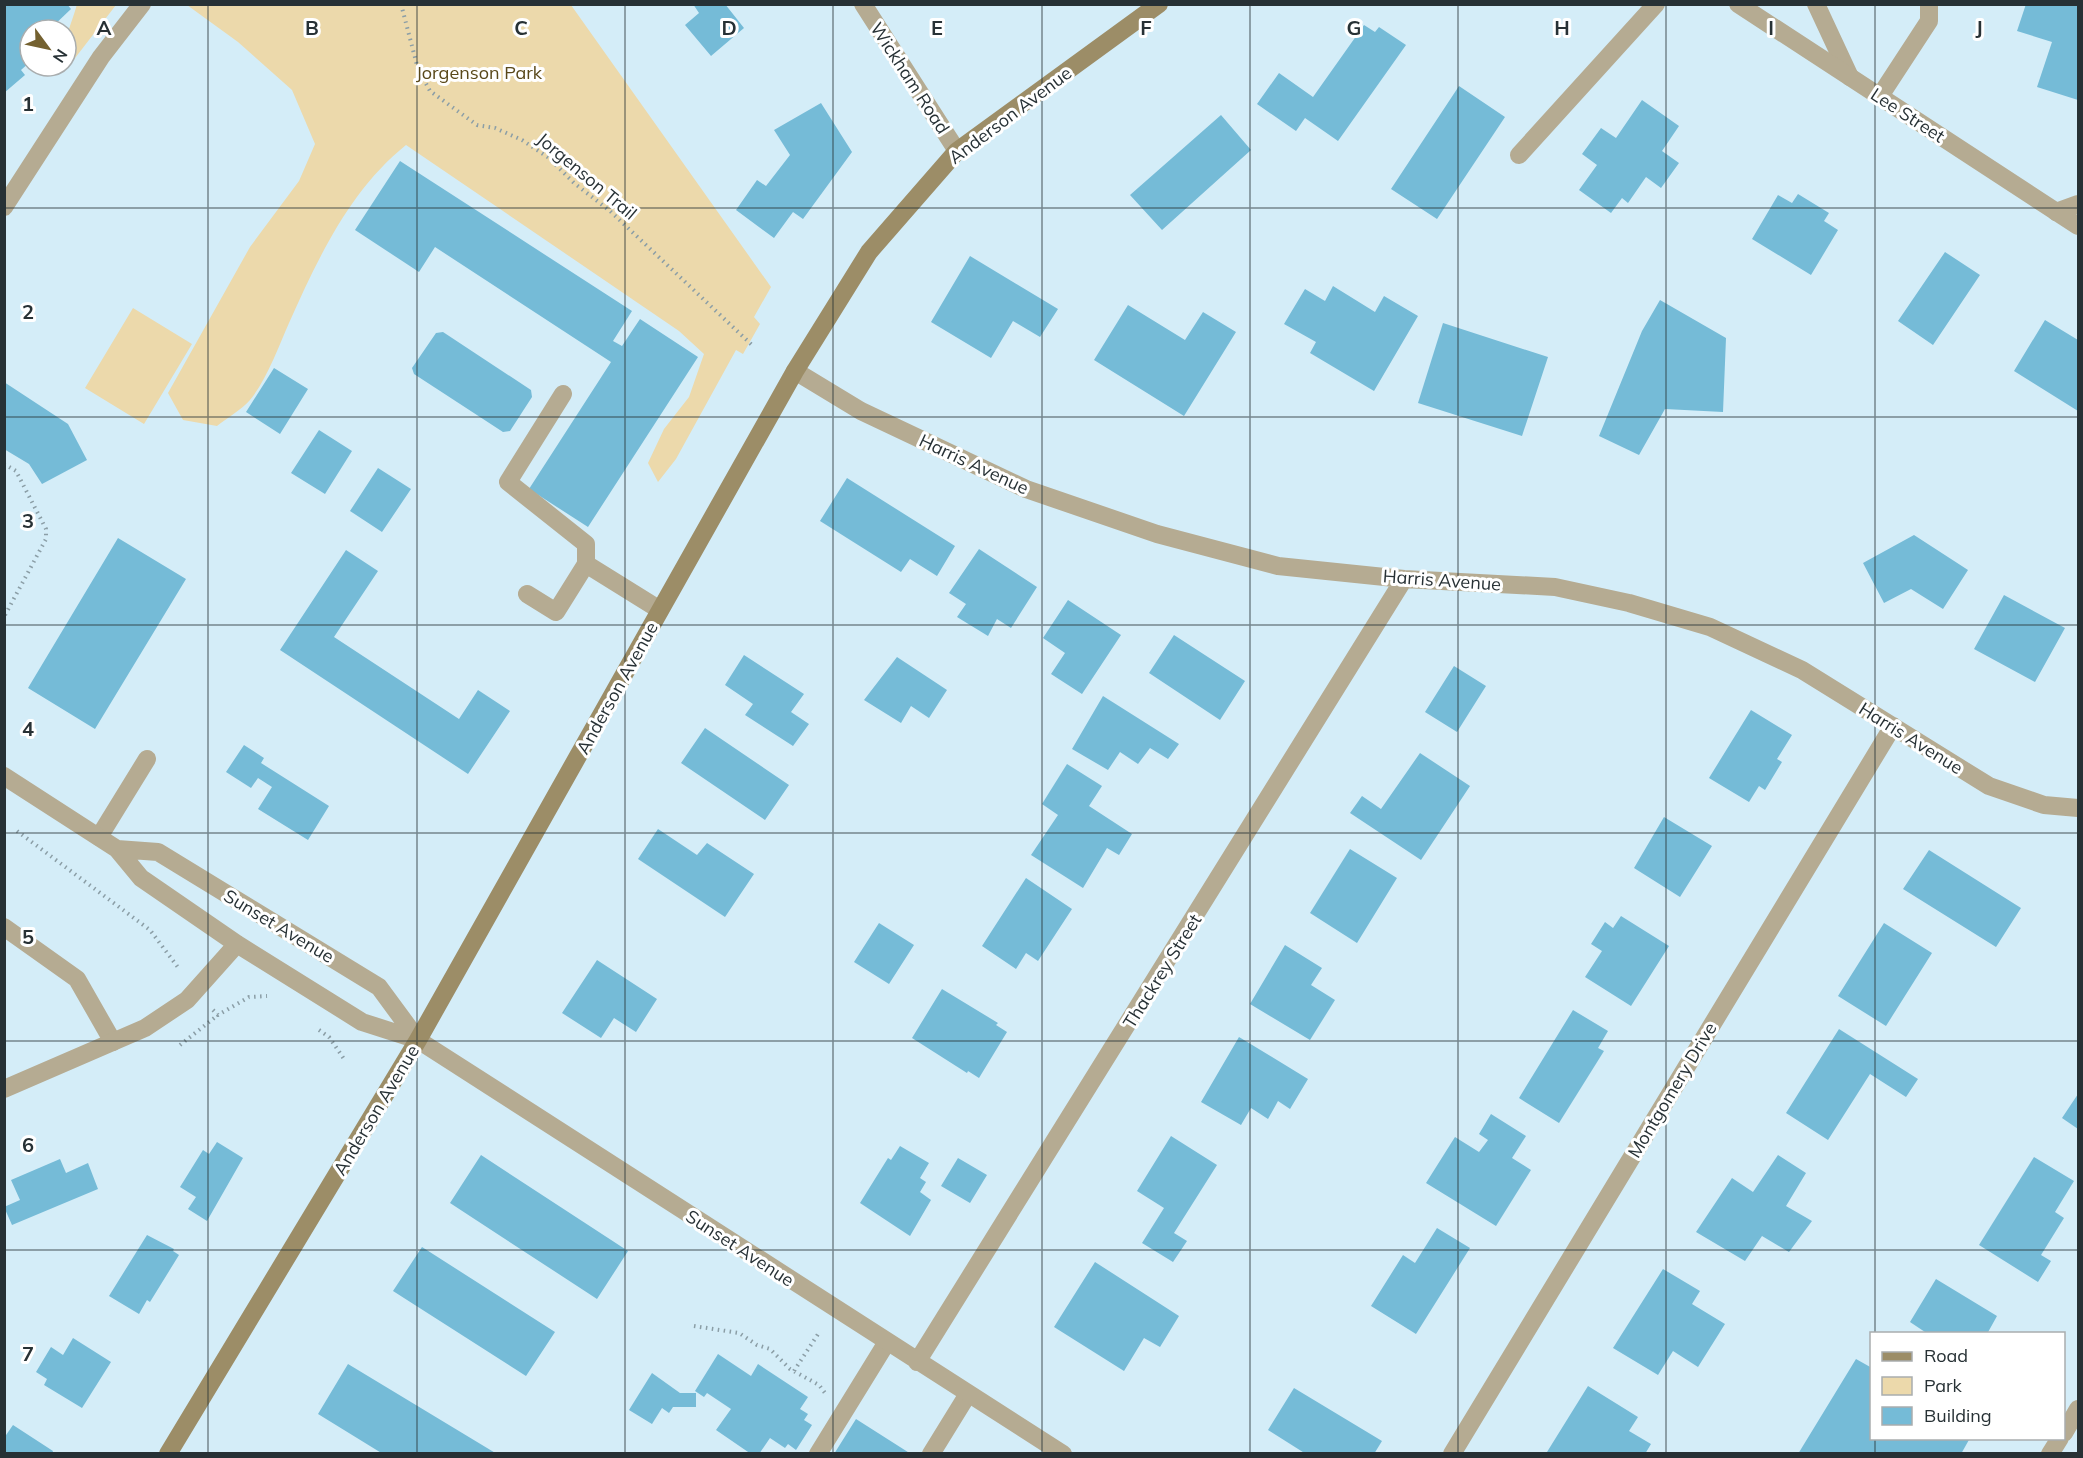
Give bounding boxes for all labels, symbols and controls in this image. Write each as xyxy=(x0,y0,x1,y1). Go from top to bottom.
text: A xyxy=(97,15,112,40)
text: B xyxy=(305,15,319,40)
text: C xyxy=(514,15,528,40)
text: D xyxy=(721,15,737,40)
text: E xyxy=(931,15,943,40)
text: F xyxy=(1140,15,1152,40)
text: G xyxy=(1347,15,1361,40)
text: H xyxy=(1554,15,1570,40)
text: I xyxy=(1768,15,1774,40)
text: J xyxy=(1975,15,1983,40)
north arrow xyxy=(18,18,78,78)
street label: Wickham Road xyxy=(865,18,955,138)
text: N xyxy=(49,46,72,67)
park label: Jorgenson Park xyxy=(416,61,543,84)
street label: Anderson Avenue xyxy=(944,61,1076,169)
street label: Lee Street xyxy=(1867,83,1949,147)
text: 1 xyxy=(22,91,34,116)
street label: Jorgenson Trail xyxy=(532,127,642,225)
text: 2 xyxy=(22,299,34,324)
street label: Harris Avenue xyxy=(916,429,1032,499)
text: 3 xyxy=(22,508,34,533)
street label: Harris Avenue xyxy=(1382,564,1502,596)
street label: Anderson Avenue xyxy=(571,618,663,758)
street label: Harris Avenue xyxy=(1855,697,1967,779)
text: 4 xyxy=(22,716,34,741)
street label: Sunset Avenue xyxy=(220,884,338,968)
street label: Thackrey Street xyxy=(1118,910,1206,1032)
text: 5 xyxy=(22,924,34,949)
street label: Montgomery Drive xyxy=(1622,1018,1722,1162)
street label: Anderson Avenue xyxy=(328,1041,424,1179)
text: 6 xyxy=(22,1132,34,1157)
street label: Sunset Avenue xyxy=(682,1204,798,1292)
legend xyxy=(1870,1332,2065,1440)
text: 7 xyxy=(22,1341,34,1366)
text: Road xyxy=(1924,1344,1968,1367)
text: Park xyxy=(1924,1374,1963,1397)
text: Building xyxy=(1924,1404,1992,1427)

